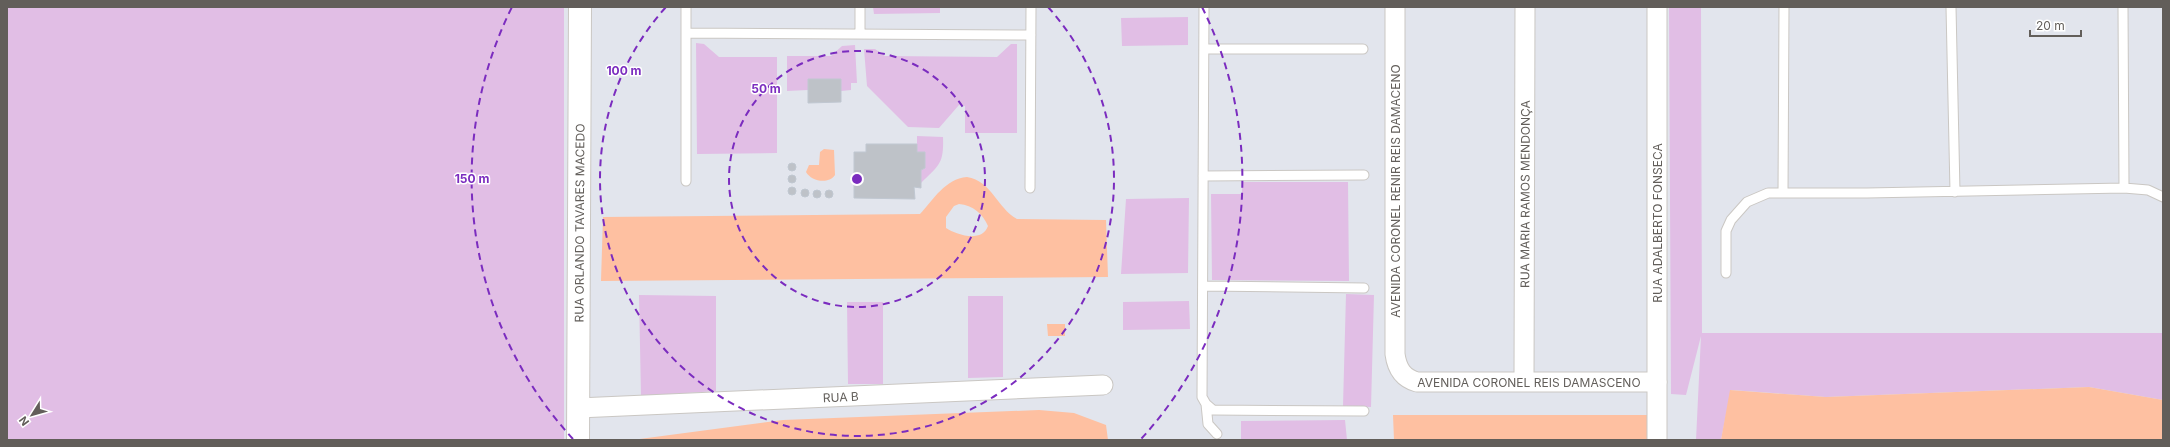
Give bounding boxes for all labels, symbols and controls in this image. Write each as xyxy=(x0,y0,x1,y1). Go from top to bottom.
scale bar xyxy=(2030,12,2081,38)
text: 20 m xyxy=(2036,18,2065,33)
text: 100 m xyxy=(606,63,642,78)
street label: AVENIDA CORONEL RENIR REIS DAMACENO xyxy=(1388,64,1403,318)
text: 50 m xyxy=(751,81,781,96)
street label: RUA MARIA RAMOS MENDONÇA xyxy=(1517,100,1532,288)
street label: RUA ORLANDO TAVARES MACEDO xyxy=(571,124,587,322)
street label: RUA ADALBERTO FONSECA xyxy=(1650,143,1665,303)
text: 150 m xyxy=(455,171,489,186)
centre of rings xyxy=(850,172,864,186)
street label: AVENIDA CORONEL REIS DAMASCENO xyxy=(1417,375,1641,390)
street label: RUA B xyxy=(822,388,859,405)
north arrow xyxy=(12,395,52,435)
text: N xyxy=(16,413,32,429)

